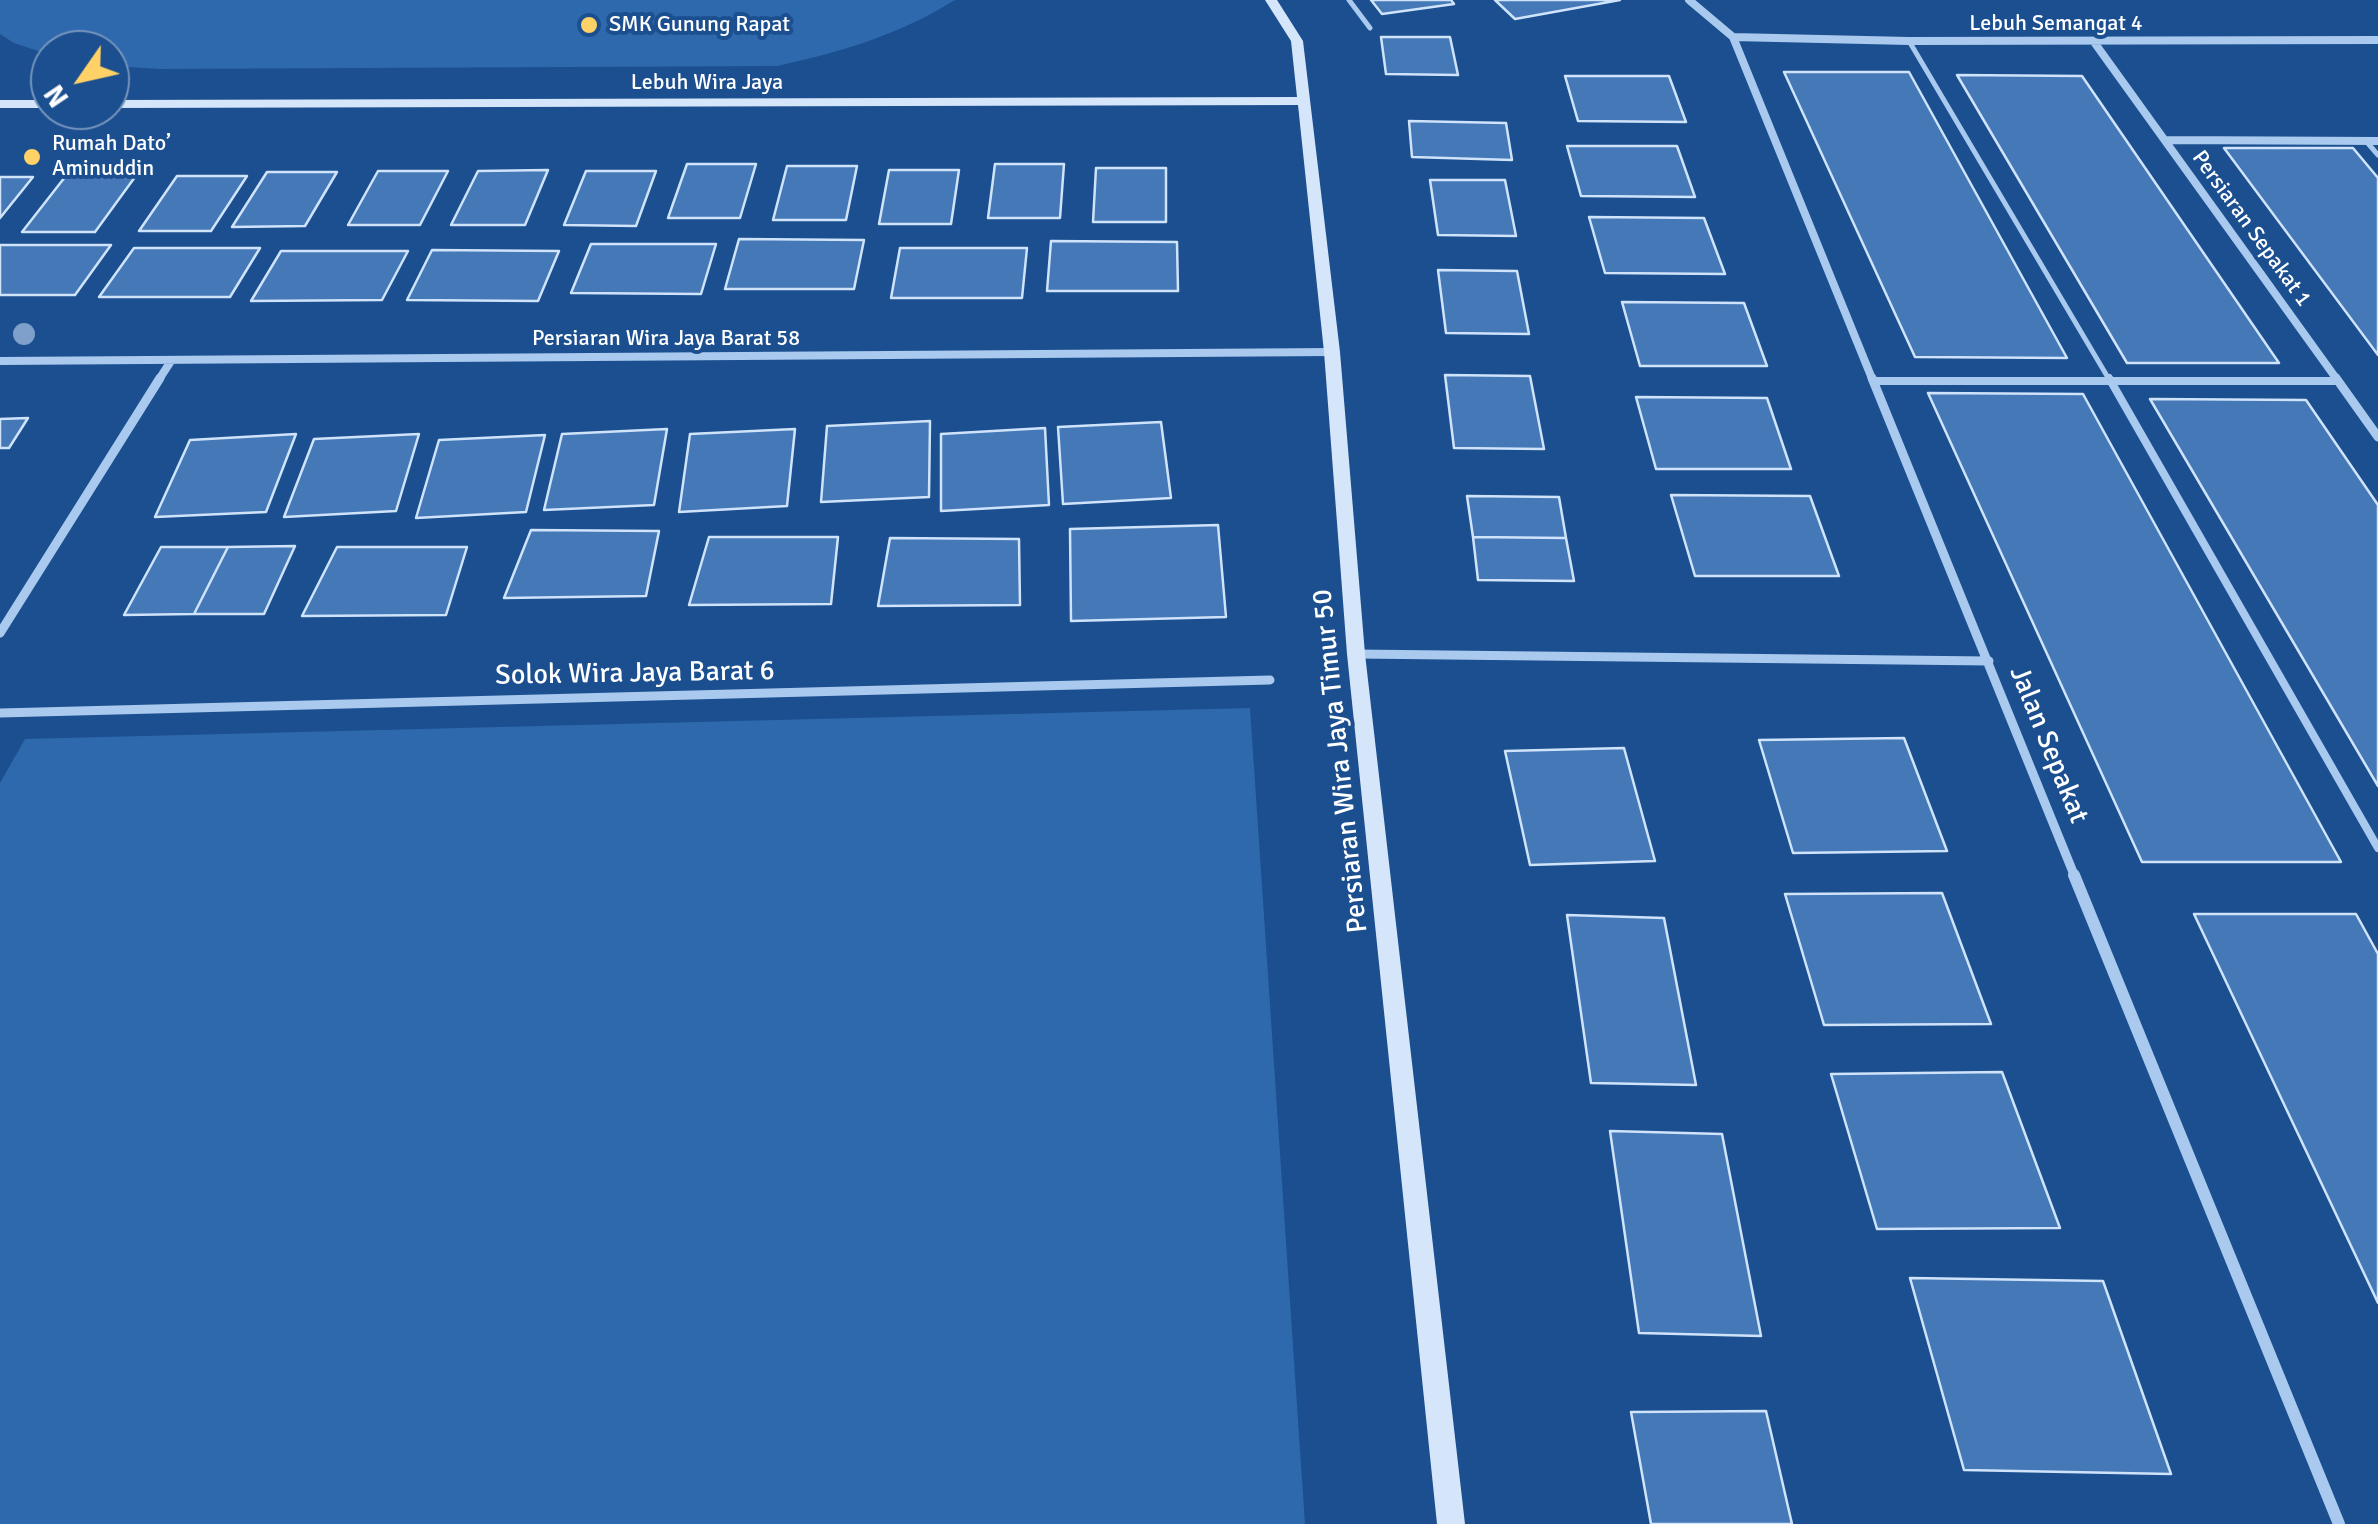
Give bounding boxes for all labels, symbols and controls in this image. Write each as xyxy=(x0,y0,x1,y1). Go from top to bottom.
street label: Lebuh Semangat 4 xyxy=(1969,11,2143,37)
place label: SMK Gunung Rapat xyxy=(609,12,790,38)
marker: SMK Gunung Rapat xyxy=(578,14,600,36)
north arrow xyxy=(30,30,130,130)
street label: Lebuh Wira Jaya xyxy=(631,70,783,96)
text: N xyxy=(37,78,76,113)
place label: Rumah Dato’ Aminuddin xyxy=(52,131,171,182)
marker: Rumah Dato’ Aminuddin xyxy=(21,146,43,168)
street label: Persiaran Sepakat 1 xyxy=(2186,146,2316,312)
street label: Persiaran Wira Jaya Barat 58 xyxy=(532,326,800,352)
street label: Persiaran Wira Jaya Timur 50 xyxy=(1306,587,1376,935)
street label: Solok Wira Jaya Barat 6 xyxy=(495,655,775,693)
street label: Jalan Sepakat xyxy=(2001,662,2095,828)

